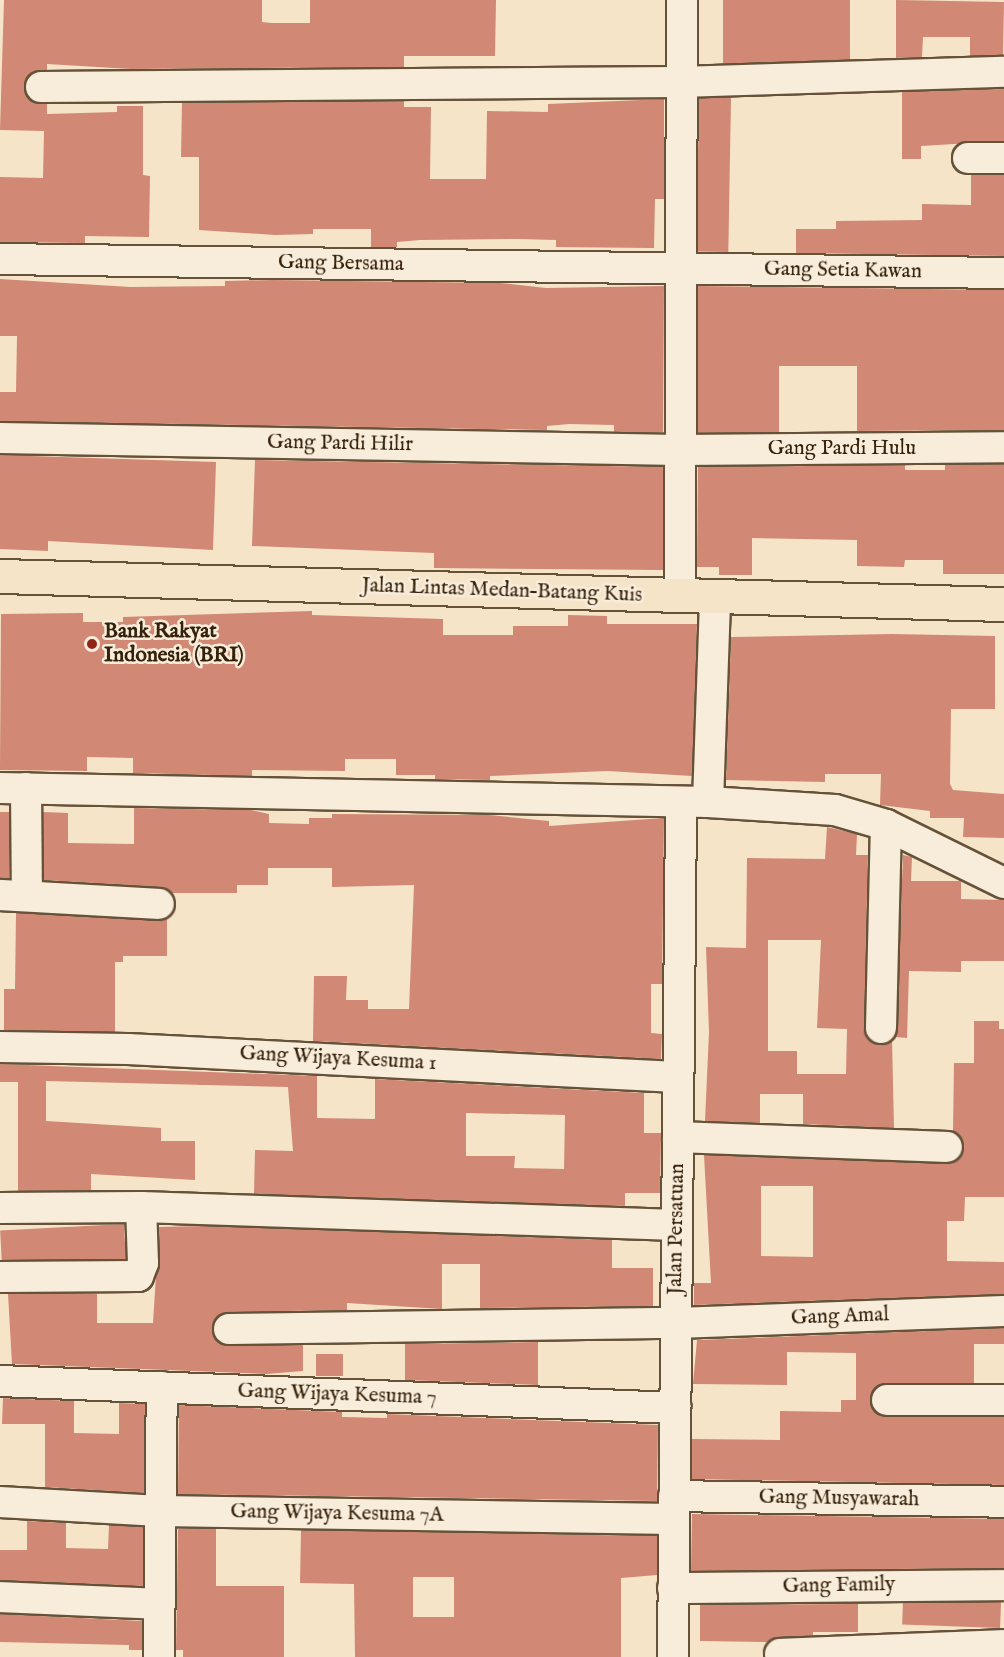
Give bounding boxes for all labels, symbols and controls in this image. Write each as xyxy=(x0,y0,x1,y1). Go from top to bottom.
street label: Gang Bersama xyxy=(278,250,404,278)
street label: Gang Setia Kawan xyxy=(764,257,922,285)
street label: Gang Pardi Hilir xyxy=(267,430,413,458)
street label: Gang Pardi Hulu xyxy=(768,436,916,462)
street label: Jalan Lintas Medan–Batang Kuis xyxy=(361,574,643,608)
place label: Bank Rakyat Indonesia (BRI) xyxy=(104,619,244,669)
marker: Bank Rakyat Indonesia (BRI) xyxy=(85,637,99,651)
street label: Gang Wijaya Kesuma 1 xyxy=(239,1041,437,1077)
street label: Jalan Persatuan xyxy=(663,1163,691,1295)
street label: Gang Amal xyxy=(791,1303,889,1331)
street label: Gang Wijaya Kesuma 7 xyxy=(237,1379,437,1411)
street label: Gang Musyawarah xyxy=(759,1485,919,1513)
street label: Gang Wijaya Kesuma 7A xyxy=(230,1500,444,1528)
street label: Gang Family xyxy=(782,1572,896,1600)

